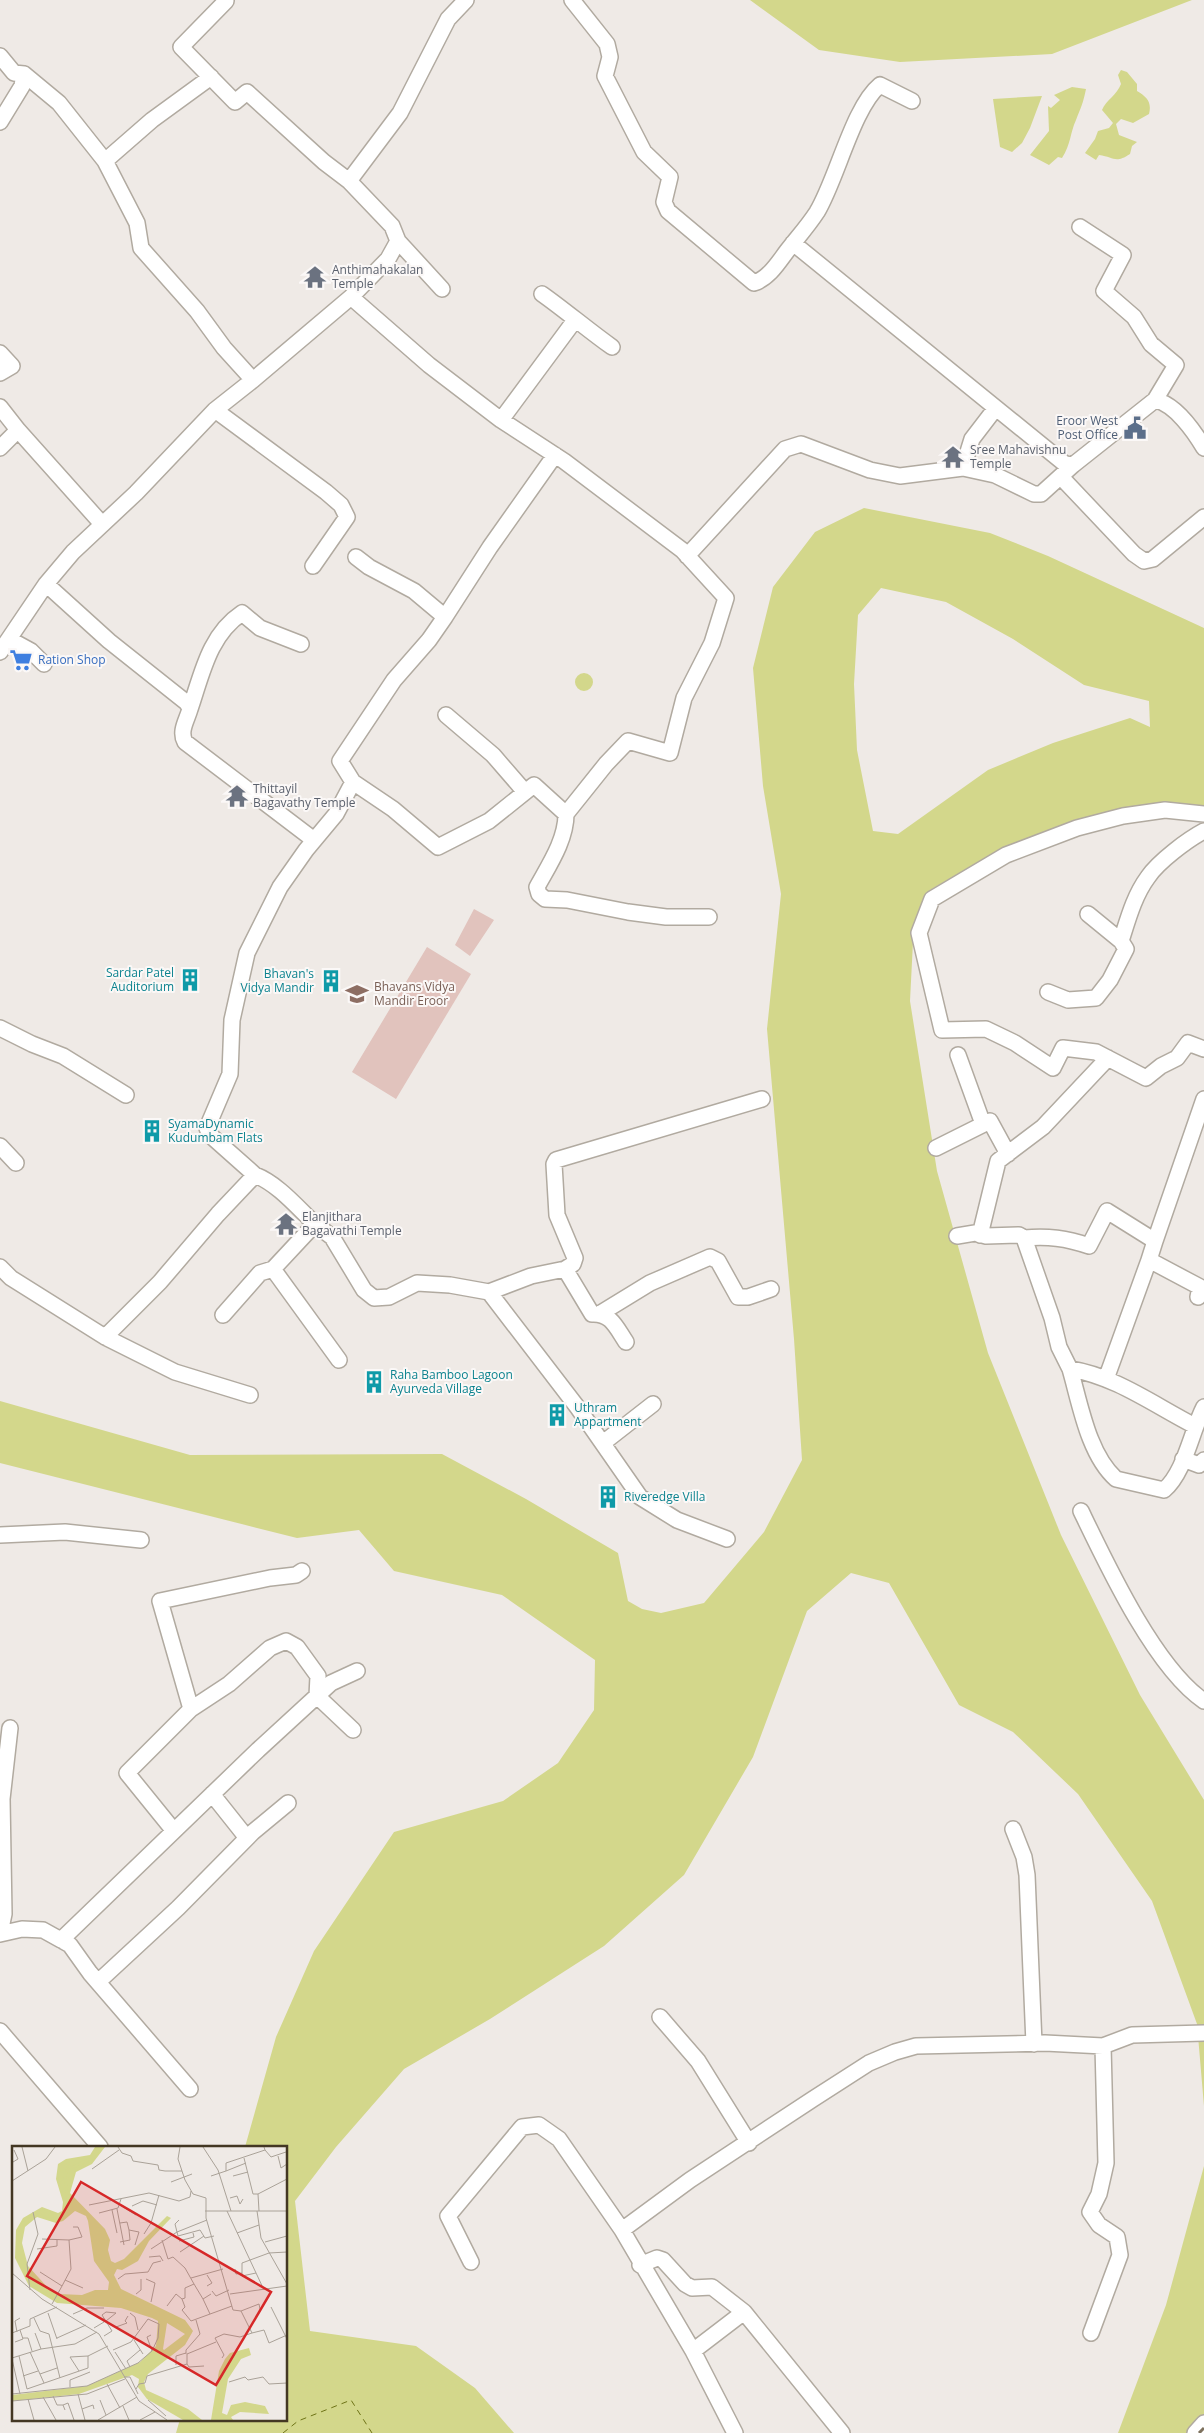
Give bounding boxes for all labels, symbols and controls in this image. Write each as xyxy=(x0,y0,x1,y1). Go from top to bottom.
place label: Anthimahakalan Temple xyxy=(332,261,423,292)
temple icon: Anthimahakalan Temple xyxy=(302,264,328,290)
place label: Eroor West Post Office xyxy=(1056,412,1118,443)
public building icon: Eroor West Post Office xyxy=(1122,415,1148,441)
place label: Sree Mahavishnu Temple xyxy=(970,441,1066,472)
temple icon: Sree Mahavishnu Temple xyxy=(940,444,966,470)
supermarket icon: Ration Shop xyxy=(8,647,34,673)
place label: Ration Shop xyxy=(38,651,106,668)
place label: Thittayil Bagavathy Temple xyxy=(253,780,356,811)
temple icon: Thittayil Bagavathy Temple xyxy=(224,783,250,809)
place label: Sardar Patel Auditorium xyxy=(106,964,174,995)
place label: Bhavan's Vidya Mandir xyxy=(241,965,314,996)
building icon: Sardar Patel Auditorium xyxy=(177,967,203,993)
building icon: Bhavan's Vidya Mandir xyxy=(318,968,344,994)
place label: Bhavans Vidya Mandir Eroor xyxy=(374,978,455,1009)
school or university icon: Bhavans Vidya Mandir Eroor xyxy=(344,981,370,1007)
place label: SyamaDynamic Kudumbam Flats xyxy=(168,1115,263,1146)
building icon: SyamaDynamic Kudumbam Flats xyxy=(139,1118,165,1144)
place label: Elanjithara Bagavathi Temple xyxy=(302,1208,402,1239)
temple icon: Elanjithara Bagavathi Temple xyxy=(273,1211,299,1237)
place label: Raha Bamboo Lagoon Ayurveda Village xyxy=(390,1366,513,1397)
building icon: Raha Bamboo Lagoon Ayurveda Village xyxy=(361,1369,387,1395)
place label: Uthram Appartment xyxy=(574,1399,642,1430)
building icon: Uthram Appartment xyxy=(544,1402,570,1428)
building icon: Riveredge Villa xyxy=(595,1484,621,1510)
place label: Riveredge Villa xyxy=(624,1488,705,1505)
inset map xyxy=(12,2146,288,2420)

